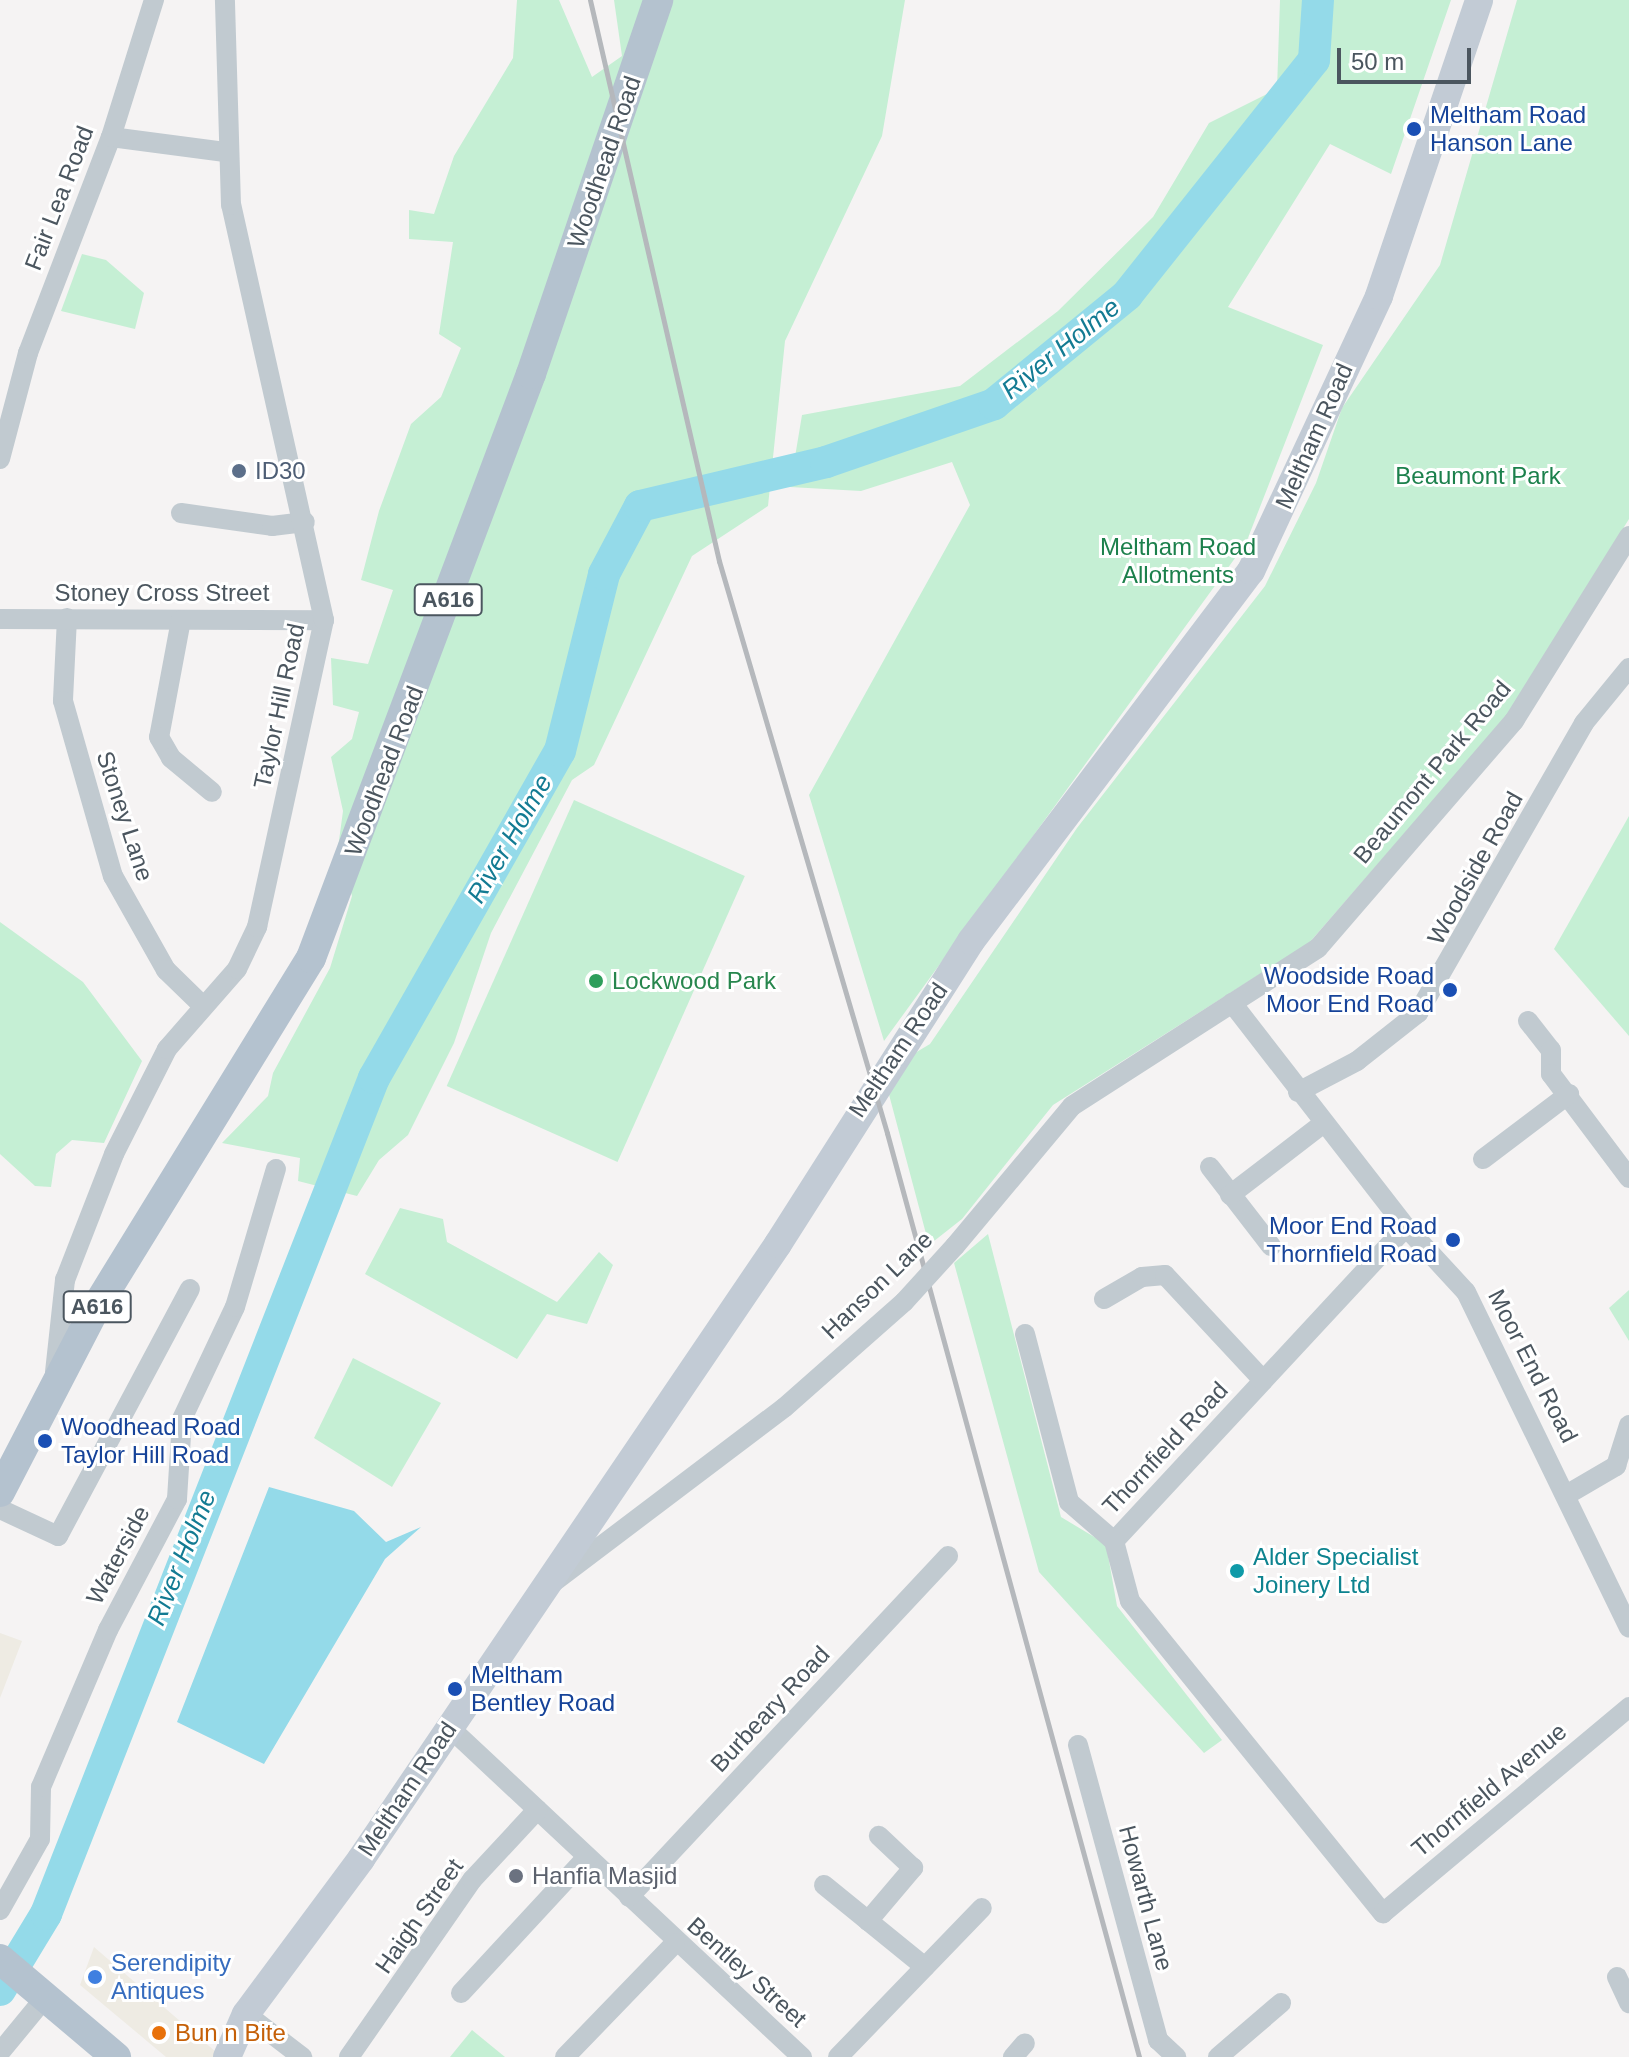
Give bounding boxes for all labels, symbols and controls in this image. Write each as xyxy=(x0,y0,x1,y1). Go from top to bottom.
scale bar xyxy=(1341,32,1475,82)
text: 50 m xyxy=(1351,48,1404,75)
street label: Woodhead Road xyxy=(561,72,647,252)
place label: Meltham Road Hanson Lane xyxy=(1430,101,1586,157)
marker: Meltham Road Hanson Lane xyxy=(1405,120,1423,138)
street label: Fair Lea Road xyxy=(18,122,100,274)
water label: River Holme xyxy=(996,292,1126,406)
street label: Meltham Road xyxy=(1269,359,1359,513)
place label: ID30 xyxy=(255,457,306,485)
marker: ID30 xyxy=(230,462,248,480)
park label: Beaumont Park xyxy=(1395,462,1561,490)
park label: Meltham Road Allotments xyxy=(1100,533,1256,589)
street label: Stoney Cross Street xyxy=(55,579,269,607)
road number: A616 xyxy=(412,582,484,618)
street label: Taylor Hill Road xyxy=(247,621,311,791)
street label: Beaumont Park Road xyxy=(1347,675,1517,869)
street label: Woodhead Road xyxy=(338,682,430,860)
street label: Stoney Lane xyxy=(90,747,160,885)
water label: River Holme xyxy=(461,769,559,909)
street label: Woodside Road xyxy=(1421,787,1529,949)
place label: Woodside Road Moor End Road xyxy=(1264,962,1434,1018)
place label: Lockwood Park xyxy=(612,967,776,995)
marker: Lockwood Park xyxy=(587,972,605,990)
street label: Meltham Road xyxy=(842,977,954,1123)
marker: Woodside Road Moor End Road xyxy=(1441,981,1459,999)
place label: Moor End Road Thornfield Road xyxy=(1266,1212,1437,1268)
street label: Hanson Lane xyxy=(816,1225,938,1345)
marker: Moor End Road Thornfield Road xyxy=(1444,1231,1462,1249)
street label: Moor End Road xyxy=(1482,1285,1584,1447)
road number: A616 xyxy=(61,1289,133,1325)
street label: Thornfield Road xyxy=(1096,1376,1234,1520)
place label: Woodhead Road Taylor Hill Road xyxy=(61,1413,241,1469)
marker: Woodhead Road Taylor Hill Road xyxy=(36,1432,54,1450)
water label: River Holme xyxy=(141,1486,223,1630)
street label: Waterside xyxy=(80,1501,156,1609)
place label: Alder Specialist Joinery Ltd xyxy=(1253,1543,1418,1599)
marker: Alder Specialist Joinery Ltd xyxy=(1228,1562,1246,1580)
street label: Burbeary Road xyxy=(704,1640,836,1778)
place label: Meltham Bentley Road xyxy=(471,1661,615,1717)
marker: Meltham Bentley Road xyxy=(446,1680,464,1698)
street label: Meltham Road xyxy=(351,1716,463,1862)
street label: Thornfield Avenue xyxy=(1405,1717,1573,1863)
street label: Howarth Lane xyxy=(1113,1822,1179,1974)
street label: Haigh Street xyxy=(369,1853,469,1979)
place label: Hanfia Masjid xyxy=(532,1862,677,1890)
marker: Hanfia Masjid xyxy=(507,1867,525,1885)
street label: Bentley Street xyxy=(681,1911,813,2033)
place label: Serendipity Antiques xyxy=(111,1949,231,2005)
marker: Serendipity Antiques xyxy=(86,1968,104,1986)
place label: Bun n Bite xyxy=(175,2019,286,2047)
marker: Bun n Bite xyxy=(150,2024,168,2042)

